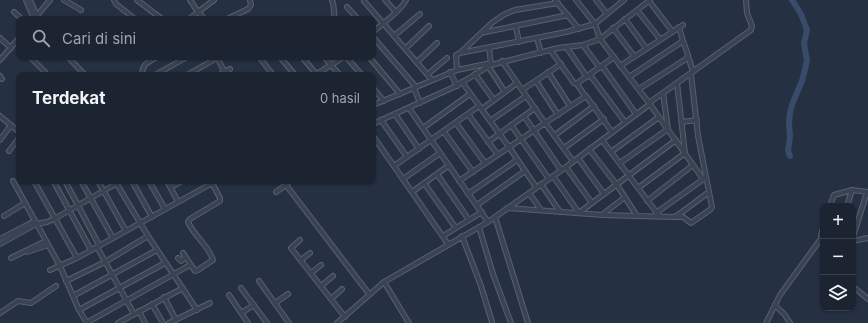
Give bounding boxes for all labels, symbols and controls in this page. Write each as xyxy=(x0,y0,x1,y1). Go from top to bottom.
search box xyxy=(16,16,376,60)
icon: search xyxy=(30,27,52,49)
text: Cari di sini xyxy=(62,29,136,48)
text: Terdekat xyxy=(32,88,105,108)
text: 0 hasil xyxy=(320,90,360,106)
map controls xyxy=(820,203,856,311)
button: + xyxy=(820,203,856,239)
button: − xyxy=(820,239,856,275)
button: layers xyxy=(820,275,856,311)

